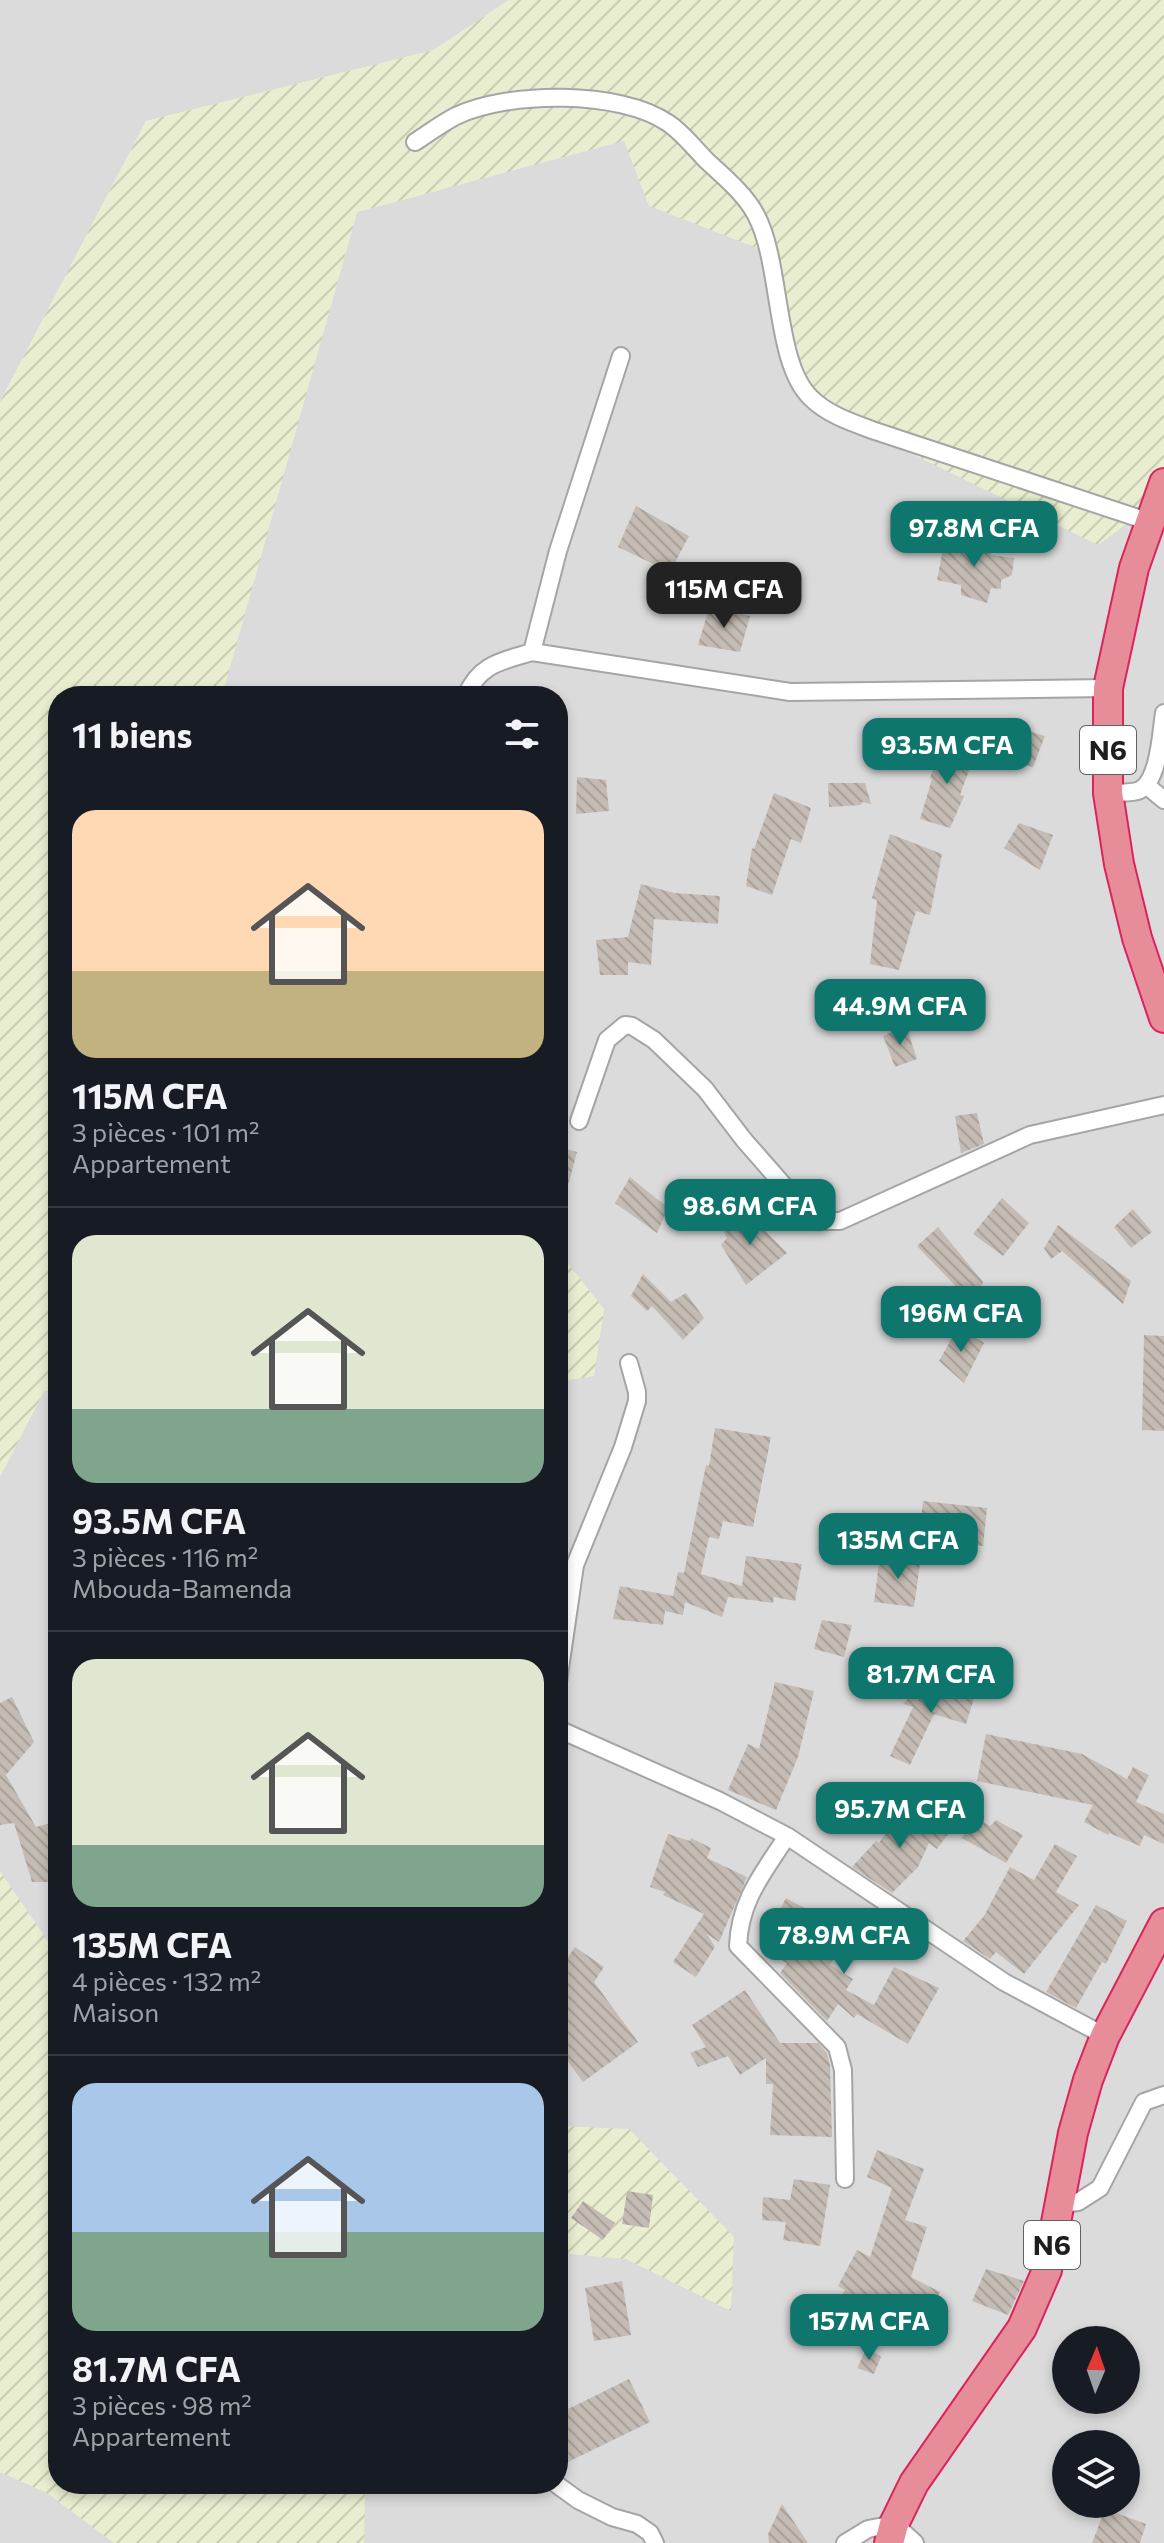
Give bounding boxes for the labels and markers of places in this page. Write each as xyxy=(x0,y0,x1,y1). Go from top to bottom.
pin: 97.8M CFA xyxy=(882,501,1066,569)
pin: 115M CFA xyxy=(641,562,807,630)
pin: 93.5M CFA xyxy=(855,718,1039,786)
pin: 44.9M CFA xyxy=(808,979,992,1047)
pin: 98.6M CFA xyxy=(658,1179,842,1247)
pin: 196M CFA xyxy=(878,1286,1044,1354)
pin: 135M CFA xyxy=(815,1513,981,1581)
pin: 81.7M CFA xyxy=(839,1647,1023,1715)
pin: 95.7M CFA xyxy=(808,1782,992,1850)
pin: 78.9M CFA xyxy=(752,1908,936,1976)
pin: 157M CFA xyxy=(786,2294,952,2362)

